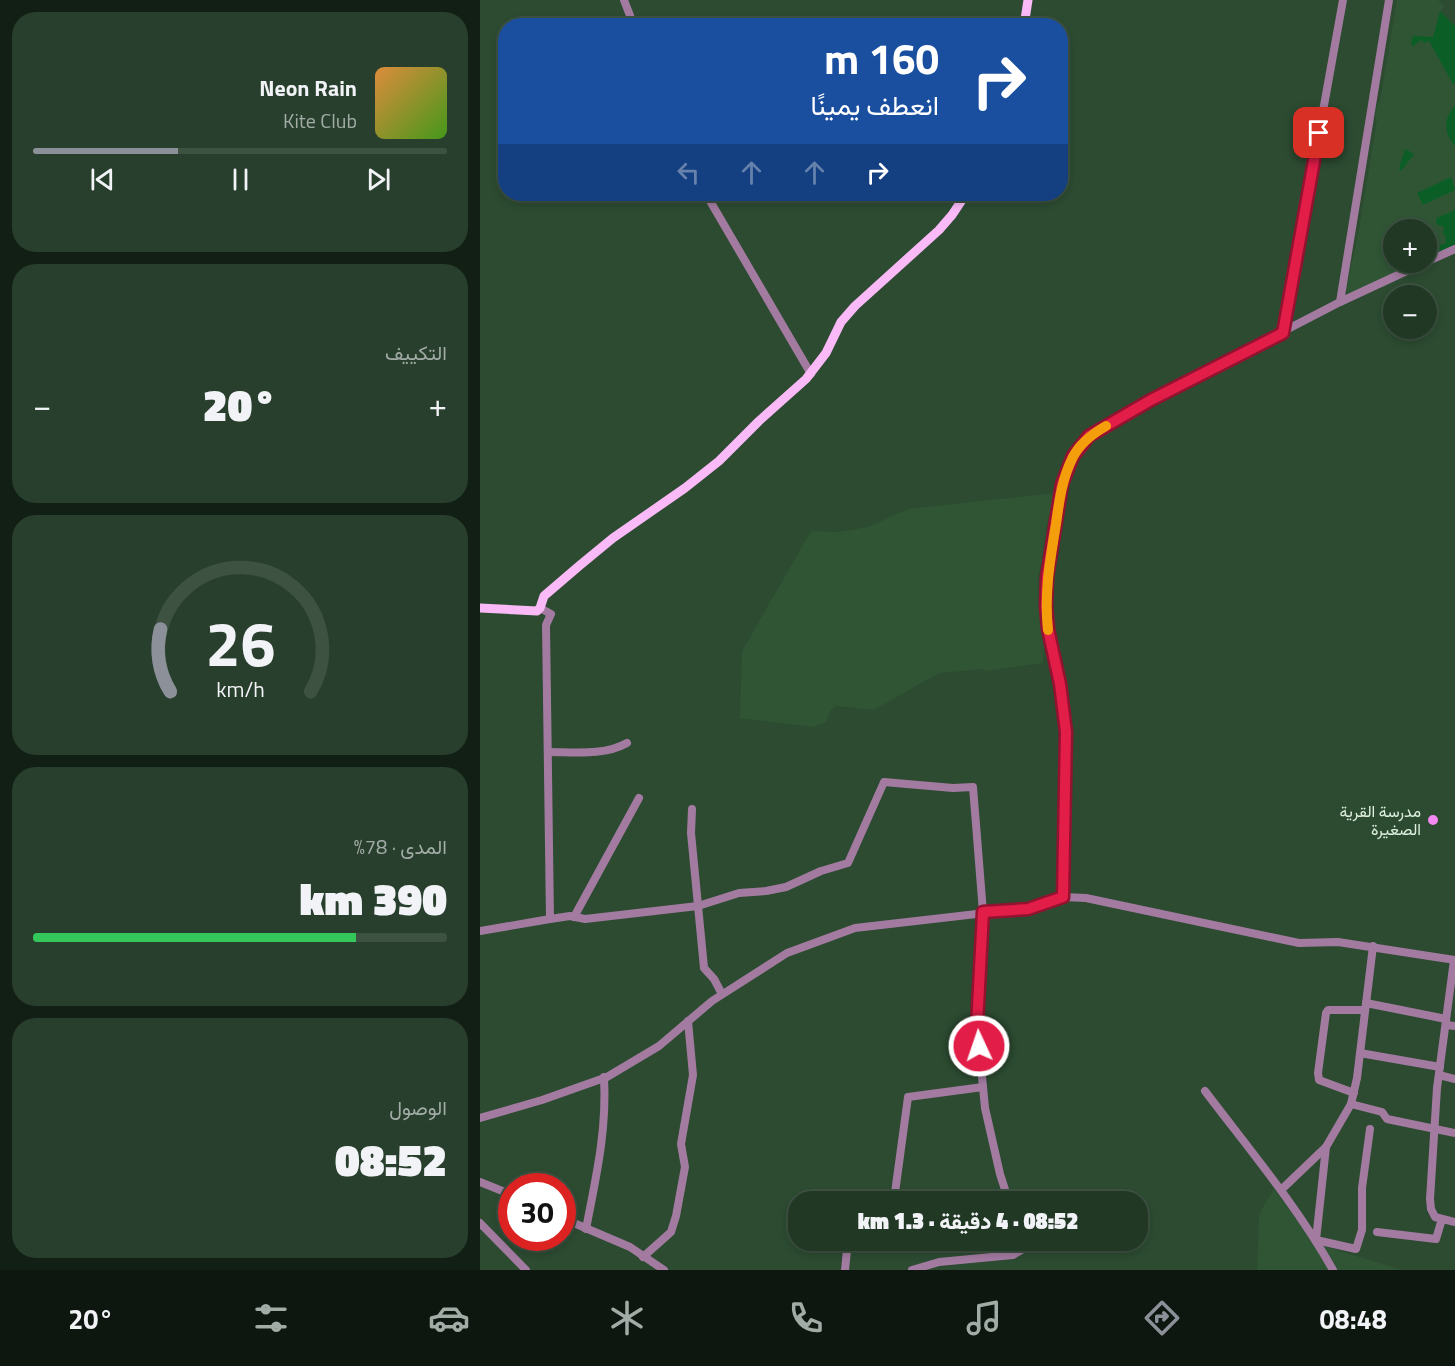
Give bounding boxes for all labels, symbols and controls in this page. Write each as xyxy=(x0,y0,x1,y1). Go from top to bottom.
text: 160 m xyxy=(824,26,939,90)
icon: right xyxy=(960,42,1038,120)
text: Neon Rain xyxy=(259,71,357,105)
text: انعطف يمينًا xyxy=(810,84,939,125)
text: Kite Club xyxy=(283,105,357,136)
pin xyxy=(1293,107,1344,158)
icon: arrive xyxy=(1302,116,1335,149)
icon: left xyxy=(672,156,705,189)
icon: ahead xyxy=(735,156,768,189)
icon: ahead xyxy=(798,156,831,189)
icon: right xyxy=(861,156,894,189)
icon: previous xyxy=(86,163,119,196)
icon: pause xyxy=(224,163,257,196)
icon: next xyxy=(362,163,395,196)
map controls xyxy=(1383,219,1437,339)
button: + xyxy=(1383,219,1437,273)
button: − xyxy=(1383,285,1437,339)
text: التكييف xyxy=(385,337,447,368)
text: 20° xyxy=(203,370,277,438)
text: − xyxy=(33,380,51,430)
text: + xyxy=(429,380,447,430)
text: 26 xyxy=(205,595,275,690)
text: km/h xyxy=(216,673,264,705)
place label: مدرسة القرية الصغيرة xyxy=(1340,799,1421,841)
marker: مدرسة القرية الصغيرة xyxy=(1426,813,1440,827)
text: المدى · 78% xyxy=(354,831,447,862)
text: 390 km xyxy=(299,864,447,932)
position arrow xyxy=(947,1014,1011,1078)
text: الوصول xyxy=(389,1092,447,1123)
text: 08:52 xyxy=(335,1125,447,1193)
speed limit sign: 30 xyxy=(498,1173,576,1251)
text: 08:52 · 4 دقيقة · 1.3 km xyxy=(858,1204,1078,1238)
icon: filters xyxy=(250,1297,292,1339)
icon: car xyxy=(428,1297,470,1339)
icon: climate xyxy=(606,1297,648,1339)
icon: phone xyxy=(785,1297,827,1339)
icon: music xyxy=(963,1297,1005,1339)
icon: directions xyxy=(1141,1297,1183,1339)
text: 20° xyxy=(68,1298,114,1339)
text: 08:48 xyxy=(1319,1298,1387,1339)

